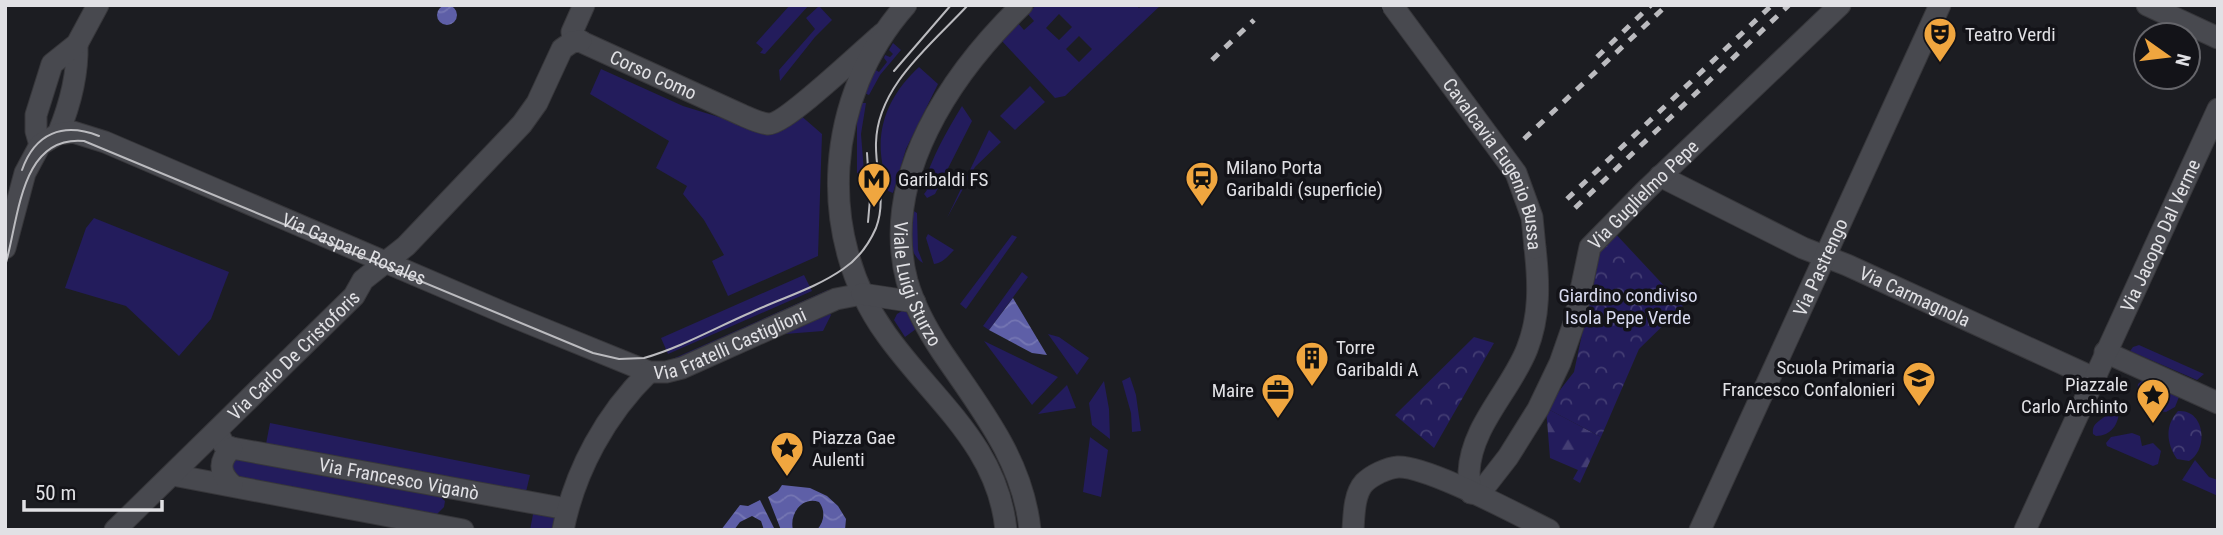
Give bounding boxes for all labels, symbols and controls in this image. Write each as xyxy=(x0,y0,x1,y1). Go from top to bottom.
theatre icon: Teatro Verdi xyxy=(1921,15,1959,64)
north arrow xyxy=(2132,21,2202,91)
place label: Teatro Verdi xyxy=(1965,23,2056,46)
street label: Corso Como xyxy=(606,45,700,104)
text: N xyxy=(2170,52,2196,68)
street label: Cavalcavia Eugenio Bussa xyxy=(1438,73,1547,251)
street label: Via Guglielmo Pepe xyxy=(1583,135,1703,254)
street label: Via Jacopo Dal Verme xyxy=(2115,155,2205,315)
place label: Milano Porta Garibaldi (superficie) xyxy=(1226,156,1383,201)
station icon: Milano Porta Garibaldi (superficie) xyxy=(1183,159,1221,208)
metro station icon: Garibaldi FS xyxy=(855,160,893,209)
place label: Garibaldi FS xyxy=(898,168,989,191)
street label: Via Gaspare Rosales xyxy=(279,208,429,290)
street label: Via Pastrengo xyxy=(1788,215,1852,320)
street label: Viale Luigi Sturzo xyxy=(890,221,947,350)
street label: Via Carmagnola xyxy=(1856,261,1974,331)
park label: Giardino condiviso Isola Pepe Verde xyxy=(1558,284,1698,329)
street label: Via Carlo De Cristoforis xyxy=(223,285,364,425)
street label: Via Fratelli Castiglioni xyxy=(653,302,810,384)
place label: Torre Garibaldi A xyxy=(1336,336,1418,381)
building icon: Torre Garibaldi A xyxy=(1293,339,1331,388)
place label: Scuola Primaria Francesco Confalonieri xyxy=(1722,356,1895,401)
school or university icon: Scuola Primaria Francesco Confalonieri xyxy=(1900,359,1938,408)
office icon: Maire xyxy=(1259,371,1297,420)
place label: Piazzale Carlo Archinto xyxy=(2021,373,2128,418)
place icon: Piazzale Carlo Archinto xyxy=(2134,376,2172,425)
place label: Maire xyxy=(1212,379,1254,402)
place label: Piazza Gae Aulenti xyxy=(812,426,895,471)
place icon: Piazza Gae Aulenti xyxy=(768,429,806,478)
street label: Via Francesco Viganò xyxy=(317,453,481,504)
scale bar xyxy=(24,468,163,512)
text: 50 m xyxy=(35,481,76,505)

